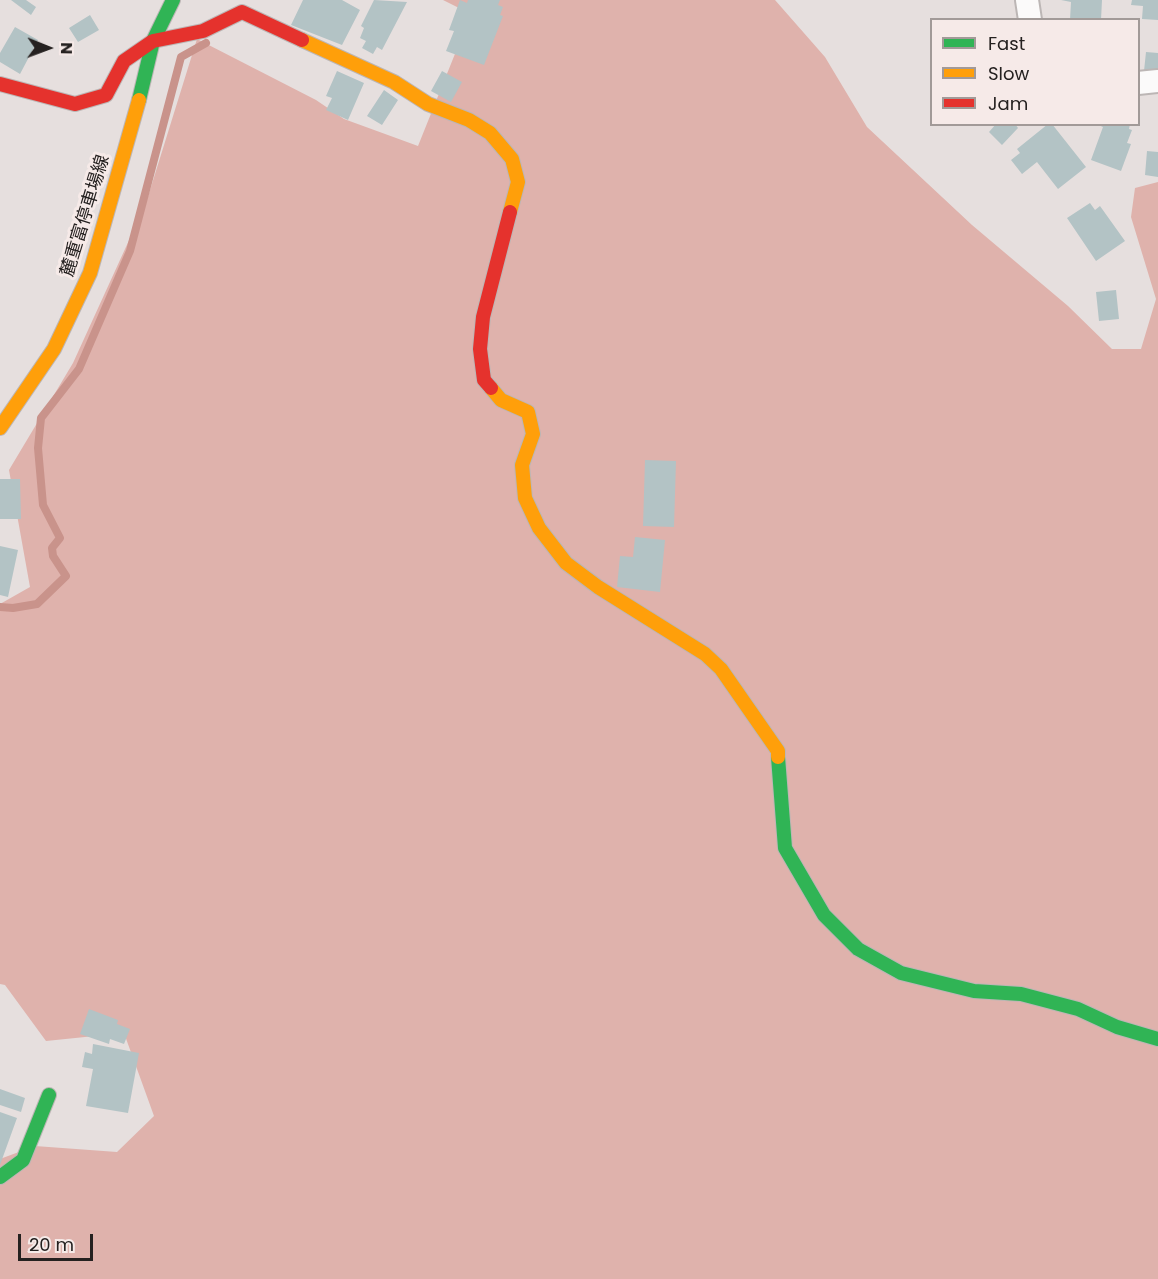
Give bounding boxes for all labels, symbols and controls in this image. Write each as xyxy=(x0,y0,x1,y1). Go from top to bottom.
north arrow xyxy=(18,18,78,78)
legend xyxy=(930,18,1140,126)
text: Fast xyxy=(988,31,1025,56)
text: N xyxy=(55,42,78,55)
text: Slow xyxy=(988,61,1029,86)
text: Jam xyxy=(988,91,1028,116)
street label: 麓重富停車場線 xyxy=(57,153,115,279)
scale bar xyxy=(21,1222,96,1260)
text: 20 m xyxy=(29,1232,74,1257)

